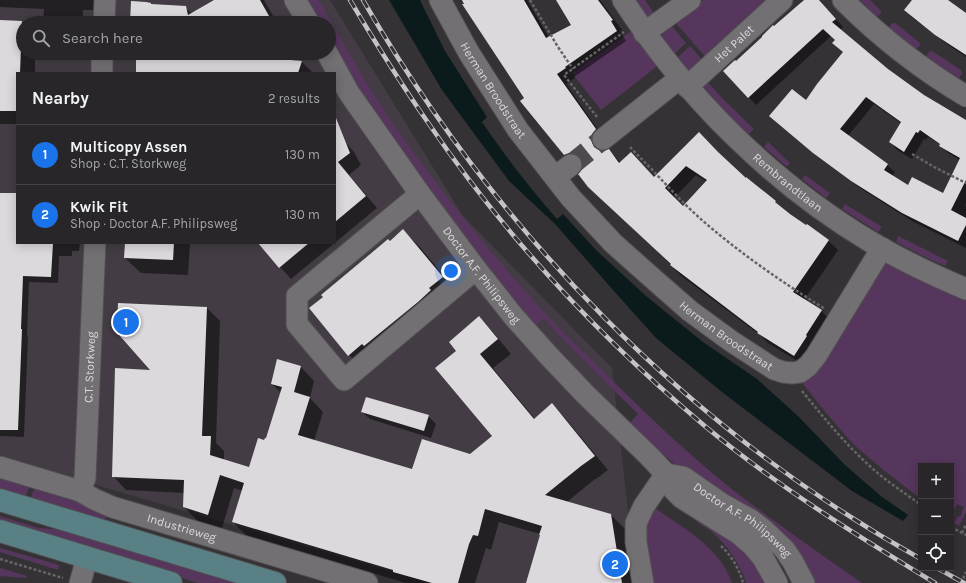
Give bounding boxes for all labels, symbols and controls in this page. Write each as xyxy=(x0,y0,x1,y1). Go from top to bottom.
search box xyxy=(16,16,336,60)
street label: Het Palet xyxy=(711,22,757,65)
icon: search xyxy=(30,27,52,49)
text: Search here xyxy=(62,29,143,47)
street label: Herman Broodstraat xyxy=(458,40,529,142)
text: Nearby xyxy=(32,88,89,108)
text: 2 results xyxy=(268,91,320,106)
text: Multicopy Assen xyxy=(70,138,187,156)
text: 1 xyxy=(43,147,47,162)
text: 130 m xyxy=(285,147,320,162)
street label: Rembrandtlaan xyxy=(750,150,825,215)
text: Shop · C.T. Storkweg xyxy=(70,156,186,171)
text: Kwik Fit xyxy=(70,198,128,216)
text: 2 xyxy=(41,207,49,222)
text: 130 m xyxy=(285,207,320,222)
text: Shop · Doctor A.F. Philipsweg xyxy=(70,216,237,231)
street label: Doctor A.F. Philipsweg xyxy=(440,224,524,327)
your location xyxy=(441,261,461,281)
street label: Herman Broodstraat xyxy=(676,298,776,374)
pin: 1 xyxy=(113,307,139,337)
street label: C.T. Storkweg xyxy=(81,331,98,403)
map controls xyxy=(918,463,954,571)
button: + xyxy=(918,463,954,499)
street label: Doctor A.F. Philipsweg xyxy=(691,479,795,560)
button: − xyxy=(918,499,954,535)
street label: Industrieweg xyxy=(145,511,218,545)
button: locate xyxy=(918,535,954,571)
pin: 2 xyxy=(602,549,628,579)

